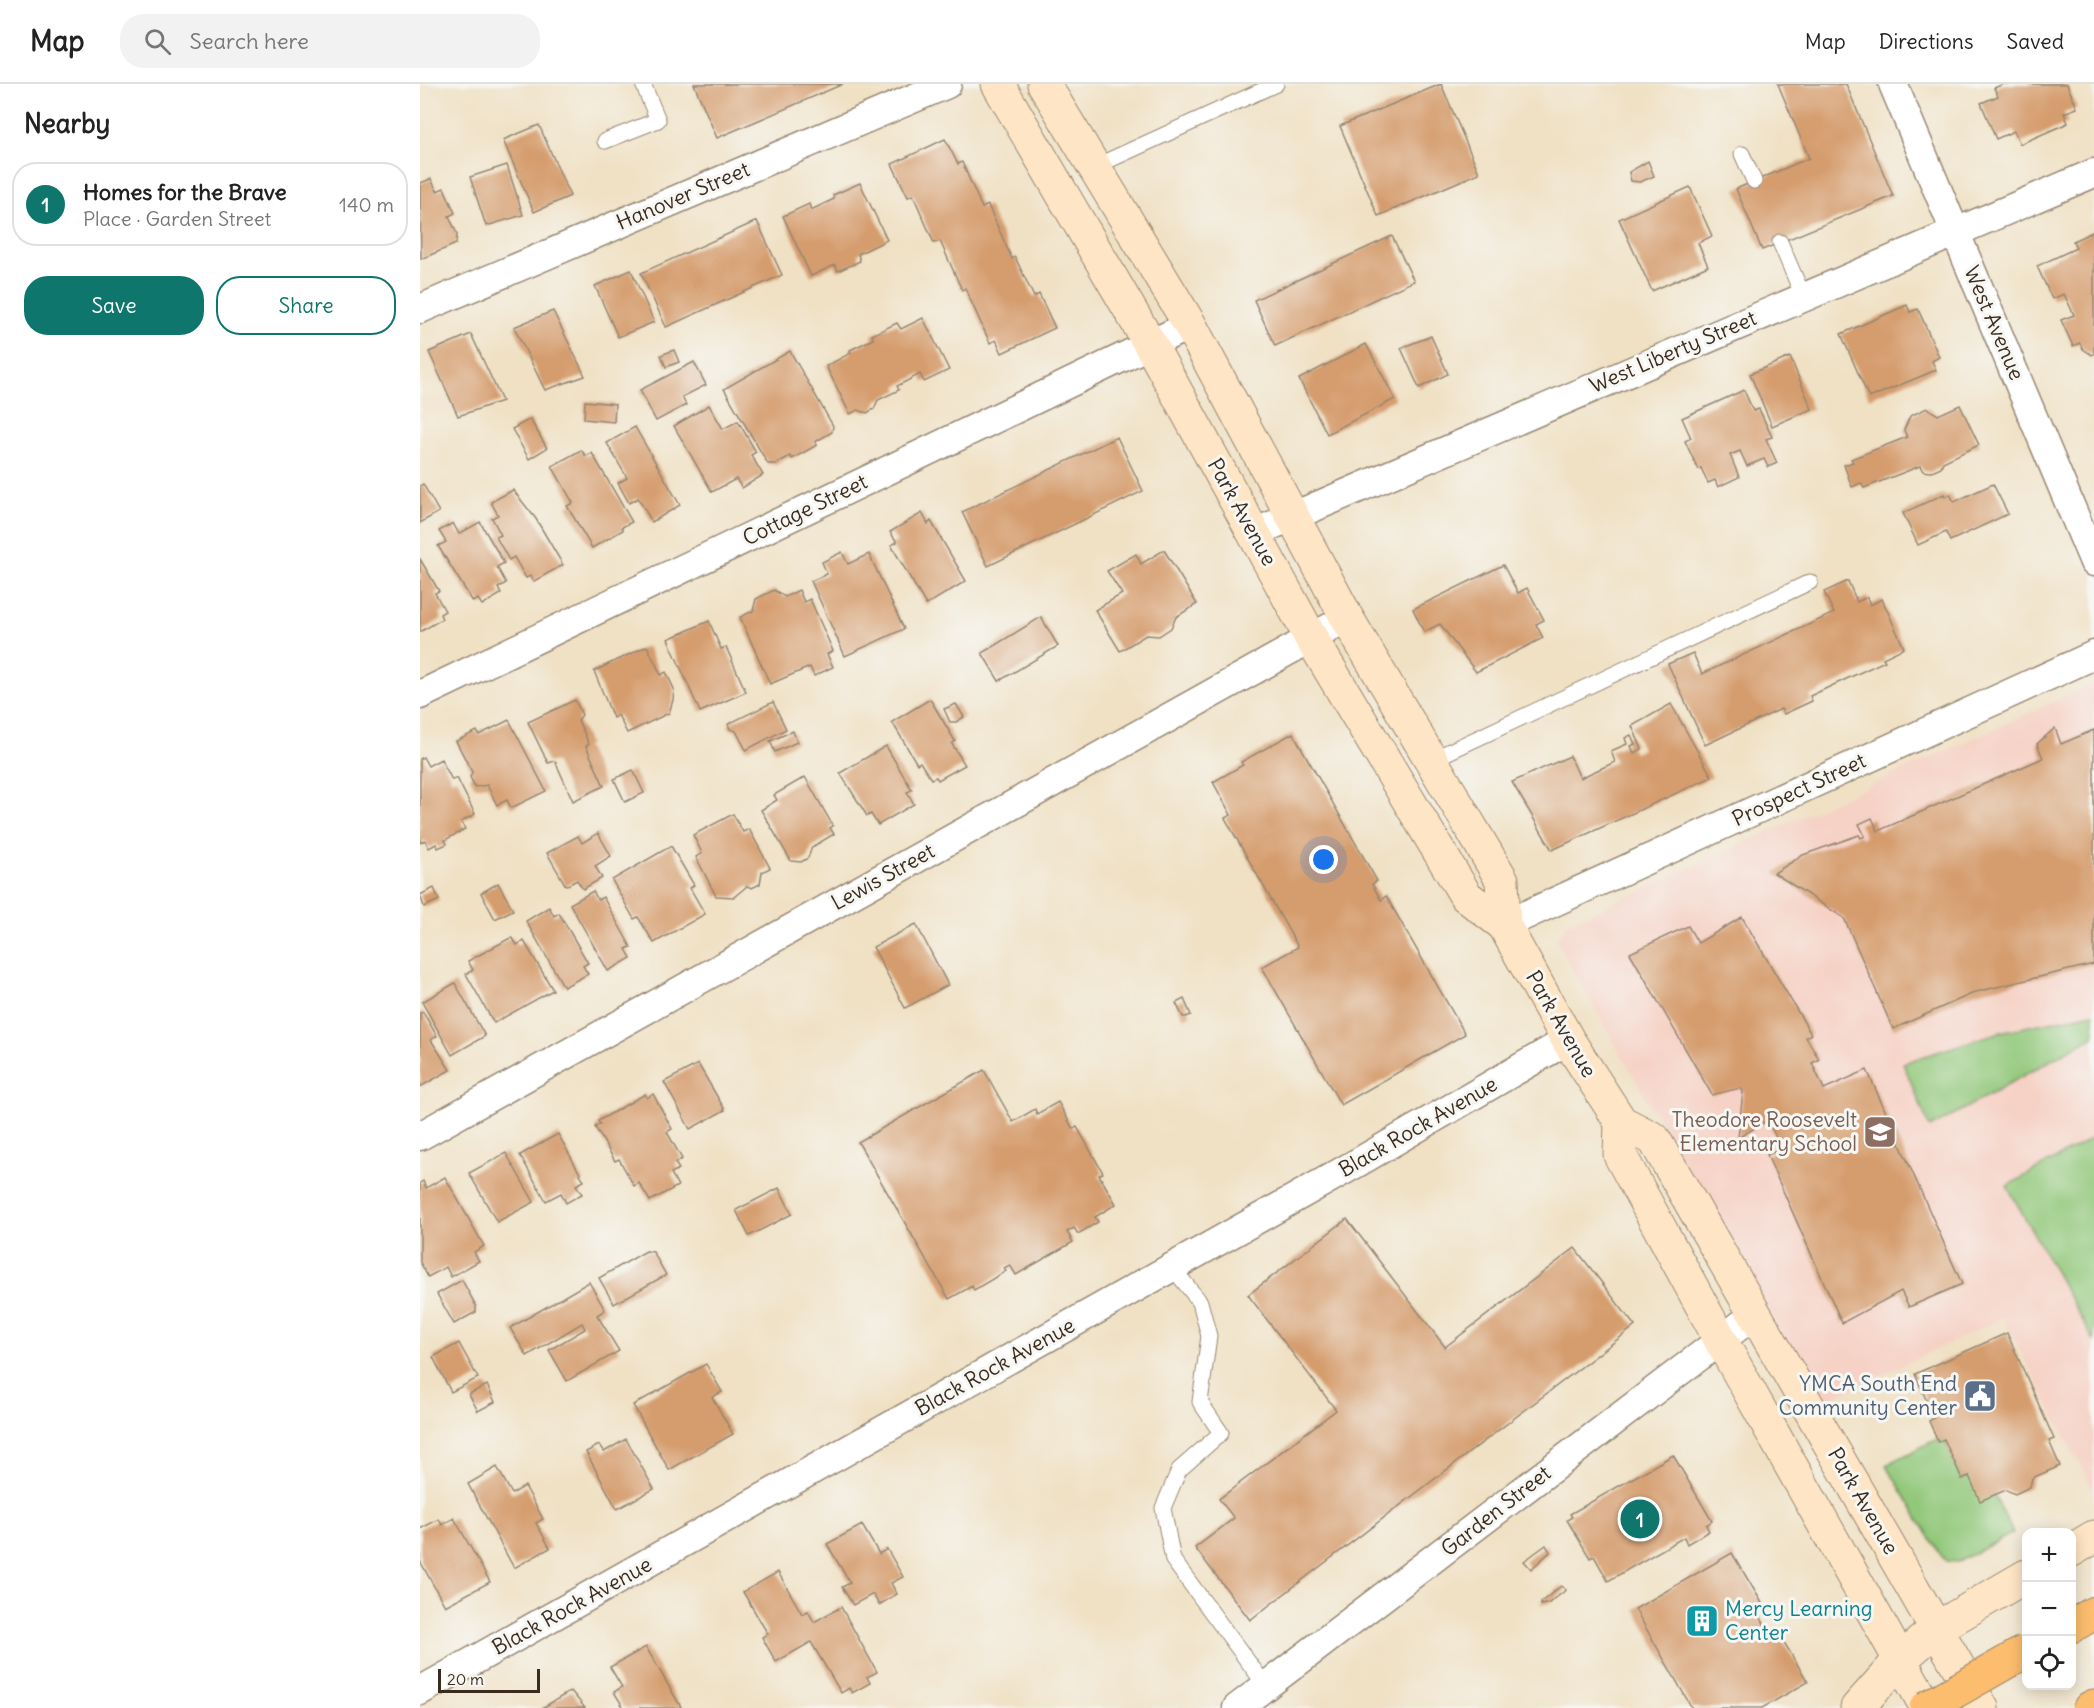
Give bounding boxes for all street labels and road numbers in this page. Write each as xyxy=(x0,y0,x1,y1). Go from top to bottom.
street label: Hanover Street xyxy=(612,155,754,236)
street label: West Avenue xyxy=(1958,262,2031,384)
street label: West Liberty Street xyxy=(1585,304,1760,399)
street label: Park Avenue xyxy=(1202,453,1283,570)
street label: Cottage Street xyxy=(738,468,872,551)
street label: Prospect Street xyxy=(1728,747,1870,832)
street label: Lewis Street xyxy=(826,837,939,916)
street label: Park Avenue xyxy=(1520,966,1603,1082)
street label: Black Rock Avenue xyxy=(1334,1070,1502,1183)
street label: Black Rock Avenue xyxy=(910,1311,1079,1422)
street label: Park Avenue xyxy=(1822,1443,1905,1559)
street label: Garden Street xyxy=(1435,1459,1556,1562)
street label: Black Rock Avenue xyxy=(487,1550,656,1661)

